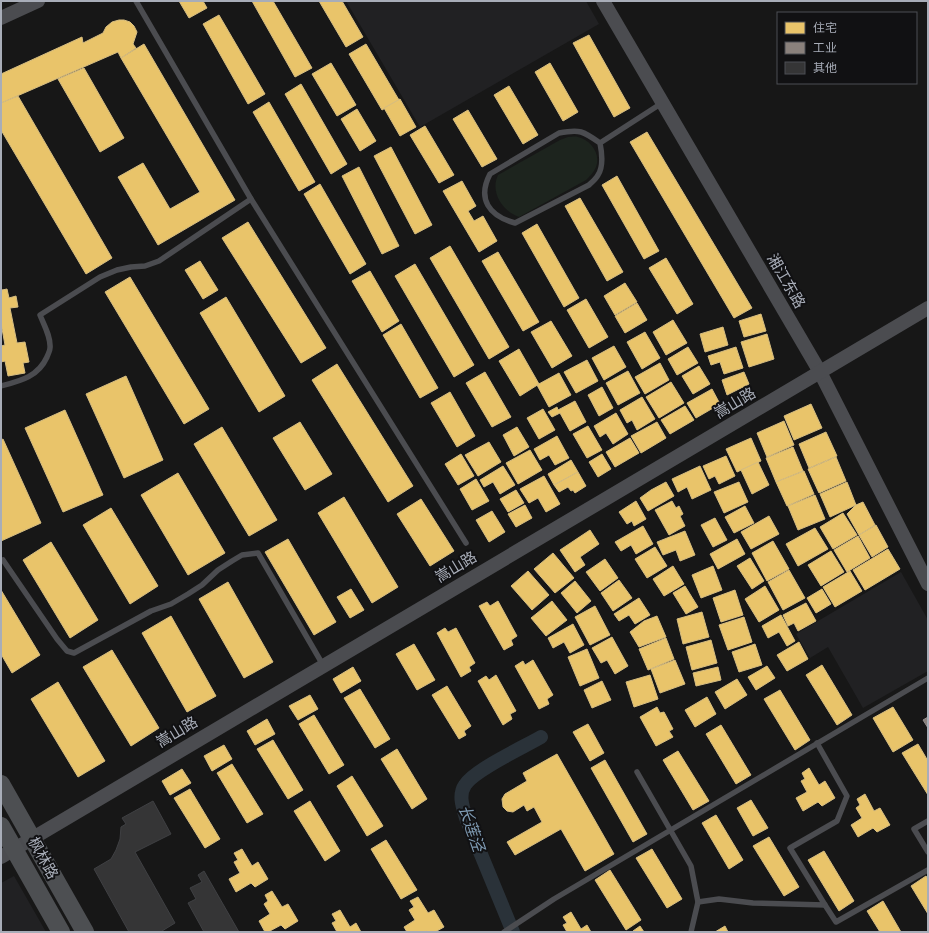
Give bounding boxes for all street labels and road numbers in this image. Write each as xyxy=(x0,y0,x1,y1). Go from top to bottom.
street label: 湘江东路 xyxy=(764,250,810,311)
street label: 嵩山路 xyxy=(711,383,758,421)
street label: 嵩山路 xyxy=(432,547,479,585)
street label: 嵩山路 xyxy=(153,712,200,750)
street label: 枫林路 xyxy=(25,833,63,882)

